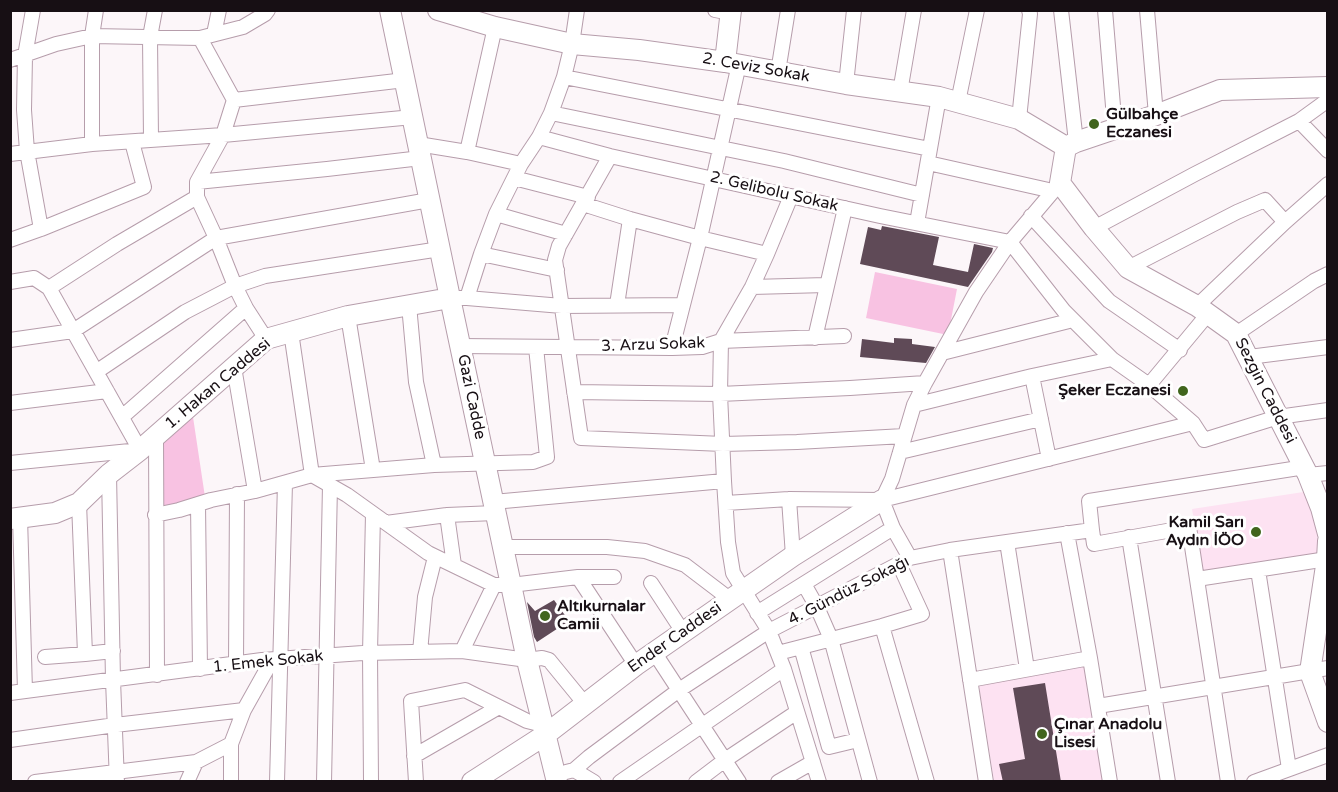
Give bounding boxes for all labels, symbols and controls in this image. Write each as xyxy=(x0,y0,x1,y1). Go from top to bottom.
street label: 2. Ceviz Sokak xyxy=(701,49,811,87)
place label: Gülbahçe Eczanesi xyxy=(1106,105,1178,143)
marker: Gülbahçe Eczanesi xyxy=(1087,117,1101,131)
street label: 2. Gelibolu Sokak xyxy=(708,168,840,216)
street label: 1. Hakan Caddesi xyxy=(161,334,275,434)
street label: 3. Arzu Sokak xyxy=(601,334,705,356)
street label: Sezgin Caddesi xyxy=(1230,335,1300,447)
street label: Gazi Cadde xyxy=(453,353,489,441)
place label: Şeker Eczanesi xyxy=(1058,381,1171,401)
marker: Şeker Eczanesi xyxy=(1176,384,1190,398)
place label: Kamil Sarı Aydın İÖO xyxy=(1166,513,1244,551)
marker: Kamil Sarı Aydın İÖO xyxy=(1249,525,1263,539)
street label: 4. Gündüz Sokağı xyxy=(785,552,913,630)
place label: Altıkurnalar Camii xyxy=(557,597,645,635)
street label: Ender Caddesi xyxy=(624,599,726,677)
marker: Altıkurnalar Camii xyxy=(538,609,552,623)
street label: 1. Emek Sokak xyxy=(212,647,324,677)
place label: Çınar Anadolu Lisesi xyxy=(1054,715,1162,753)
marker: Çınar Anadolu Lisesi xyxy=(1035,727,1049,741)

